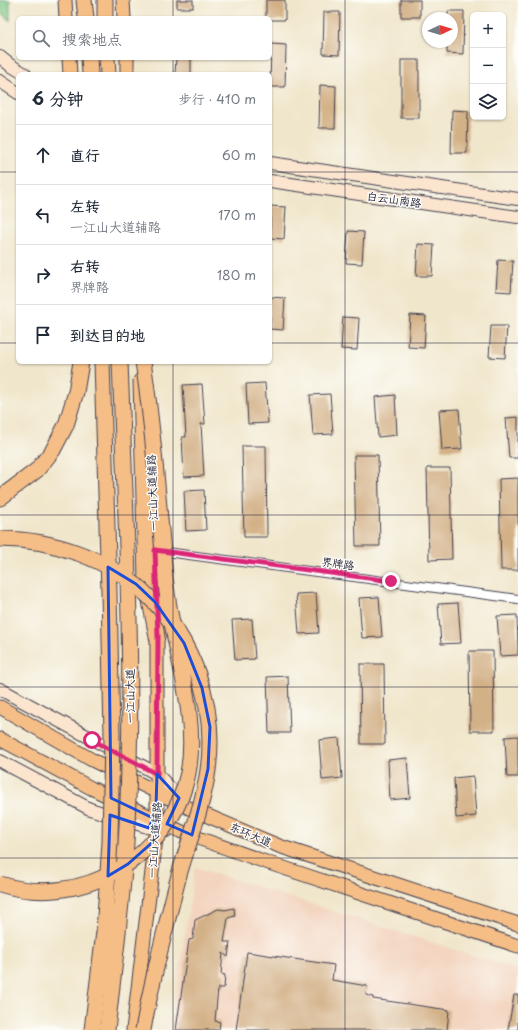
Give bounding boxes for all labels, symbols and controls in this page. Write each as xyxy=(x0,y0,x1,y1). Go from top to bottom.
north arrow xyxy=(422,12,458,48)
map controls xyxy=(470,12,506,120)
button: + xyxy=(470,12,506,48)
search box xyxy=(16,16,272,60)
icon: search xyxy=(30,27,52,49)
text: 搜索地点 xyxy=(62,27,122,50)
button: − xyxy=(470,48,506,84)
button: layers xyxy=(470,84,506,120)
text: 6 分钟 xyxy=(32,85,83,111)
text: 步行 · 410 m xyxy=(179,89,256,108)
text: 直行 xyxy=(70,143,100,166)
icon: ahead xyxy=(32,144,54,166)
text: 60 m xyxy=(222,145,256,164)
street label: 白云山南路 xyxy=(366,187,422,211)
text: 左转 xyxy=(70,194,100,217)
icon: left xyxy=(32,204,54,226)
text: 170 m xyxy=(218,205,256,224)
text: 一江山大道辅路 xyxy=(70,217,161,236)
text: 右转 xyxy=(70,254,100,277)
icon: right xyxy=(32,264,54,286)
text: 180 m xyxy=(217,265,256,284)
text: 界牌路 xyxy=(70,277,109,296)
text: 到达目的地 xyxy=(70,323,145,346)
icon: arrive xyxy=(32,324,54,346)
street label: 一江山大道辅路 xyxy=(142,454,162,532)
street label: 界牌路 xyxy=(320,552,356,574)
route end xyxy=(382,572,400,590)
street label: 一江山大道 xyxy=(121,669,138,724)
route start xyxy=(83,731,101,749)
street label: 一江山大道辅路 xyxy=(143,801,165,879)
street label: 东环大道 xyxy=(227,818,275,850)

